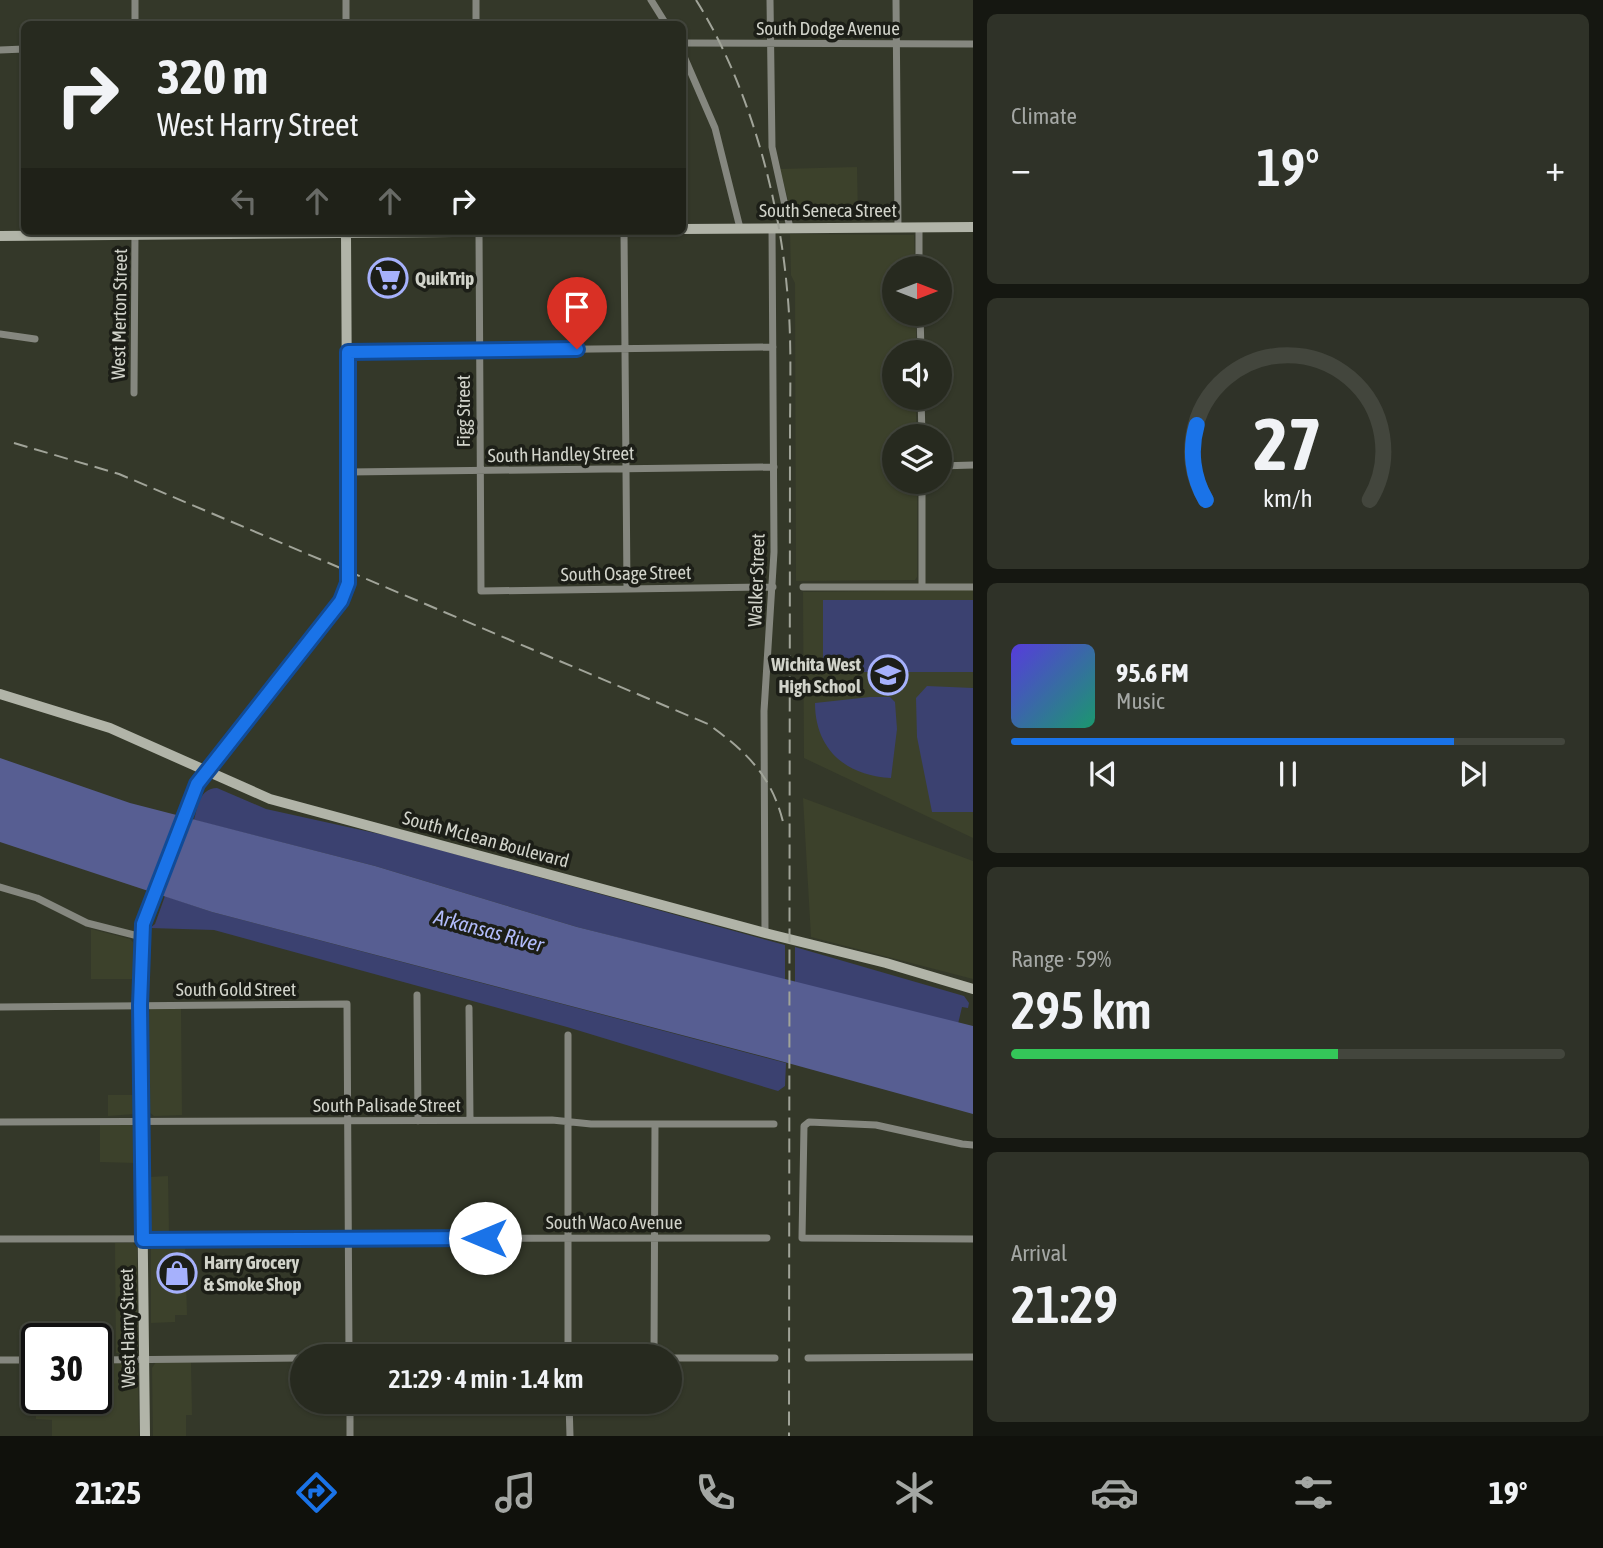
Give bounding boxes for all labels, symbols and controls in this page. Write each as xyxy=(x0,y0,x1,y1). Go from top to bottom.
street label: South Dodge Avenue xyxy=(756,17,900,39)
text: 320 m xyxy=(157,48,268,104)
icon: right xyxy=(42,49,133,140)
text: Climate xyxy=(1011,103,1077,129)
text: West Harry Street xyxy=(157,106,359,143)
text: 19° xyxy=(1256,137,1320,197)
text: − xyxy=(1011,146,1031,189)
text: + xyxy=(1545,146,1565,189)
icon: left xyxy=(225,182,263,220)
icon: ahead xyxy=(298,182,336,220)
icon: ahead xyxy=(371,182,409,220)
icon: right xyxy=(444,182,482,220)
street label: South Seneca Street xyxy=(759,199,897,221)
street label: West Merton Street xyxy=(107,248,131,380)
north arrow xyxy=(882,256,952,326)
map controls xyxy=(882,256,952,494)
supermarket icon: QuikTrip xyxy=(367,257,409,299)
place label: QuikTrip xyxy=(415,267,474,289)
pin xyxy=(547,277,607,349)
icon: arrive xyxy=(558,288,596,326)
button: sound xyxy=(882,340,952,410)
street label: Figg Street xyxy=(452,375,474,447)
text: 27 xyxy=(1254,402,1322,485)
button: layers xyxy=(882,424,952,494)
street label: South Handley Street xyxy=(487,442,635,466)
text: km/h xyxy=(1263,483,1313,511)
street label: Walker Street xyxy=(743,533,769,627)
street label: South Osage Street xyxy=(560,561,692,585)
place label: Wichita West High School xyxy=(770,653,862,697)
school or university icon: Wichita West High School xyxy=(867,654,909,696)
text: 95.6 FM xyxy=(1116,658,1189,688)
text: Music xyxy=(1116,688,1164,714)
icon: previous xyxy=(1084,755,1122,793)
icon: pause xyxy=(1269,755,1307,793)
icon: next xyxy=(1454,755,1492,793)
street label: South McLean Boulevard xyxy=(400,806,572,872)
water label: Arkansas River xyxy=(431,904,547,956)
text: Range · 59% xyxy=(1011,946,1111,972)
street label: South Gold Street xyxy=(176,978,296,1000)
text: 295 km xyxy=(1011,980,1152,1040)
street label: South Palisade Street xyxy=(313,1094,461,1116)
position arrow xyxy=(448,1201,522,1275)
street label: South Waco Avenue xyxy=(546,1211,682,1233)
text: Arrival xyxy=(1011,1240,1067,1266)
place label: Harry Grocery & Smoke Shop xyxy=(204,1251,301,1295)
shop icon: Harry Grocery & Smoke Shop xyxy=(156,1252,198,1294)
street label: West Harry Street xyxy=(115,1268,139,1388)
text: 21:29 xyxy=(1011,1274,1118,1334)
speed limit sign: 30 xyxy=(21,1323,112,1414)
text: 21:29 · 4 min · 1.4 km xyxy=(389,1364,583,1394)
icon: directions xyxy=(292,1468,341,1517)
icon: music xyxy=(491,1468,540,1517)
icon: phone xyxy=(691,1468,740,1517)
icon: climate xyxy=(890,1468,939,1517)
icon: car xyxy=(1090,1468,1139,1517)
icon: filters xyxy=(1289,1468,1338,1517)
text: 21:25 xyxy=(75,1474,141,1511)
text: 19° xyxy=(1489,1474,1528,1511)

